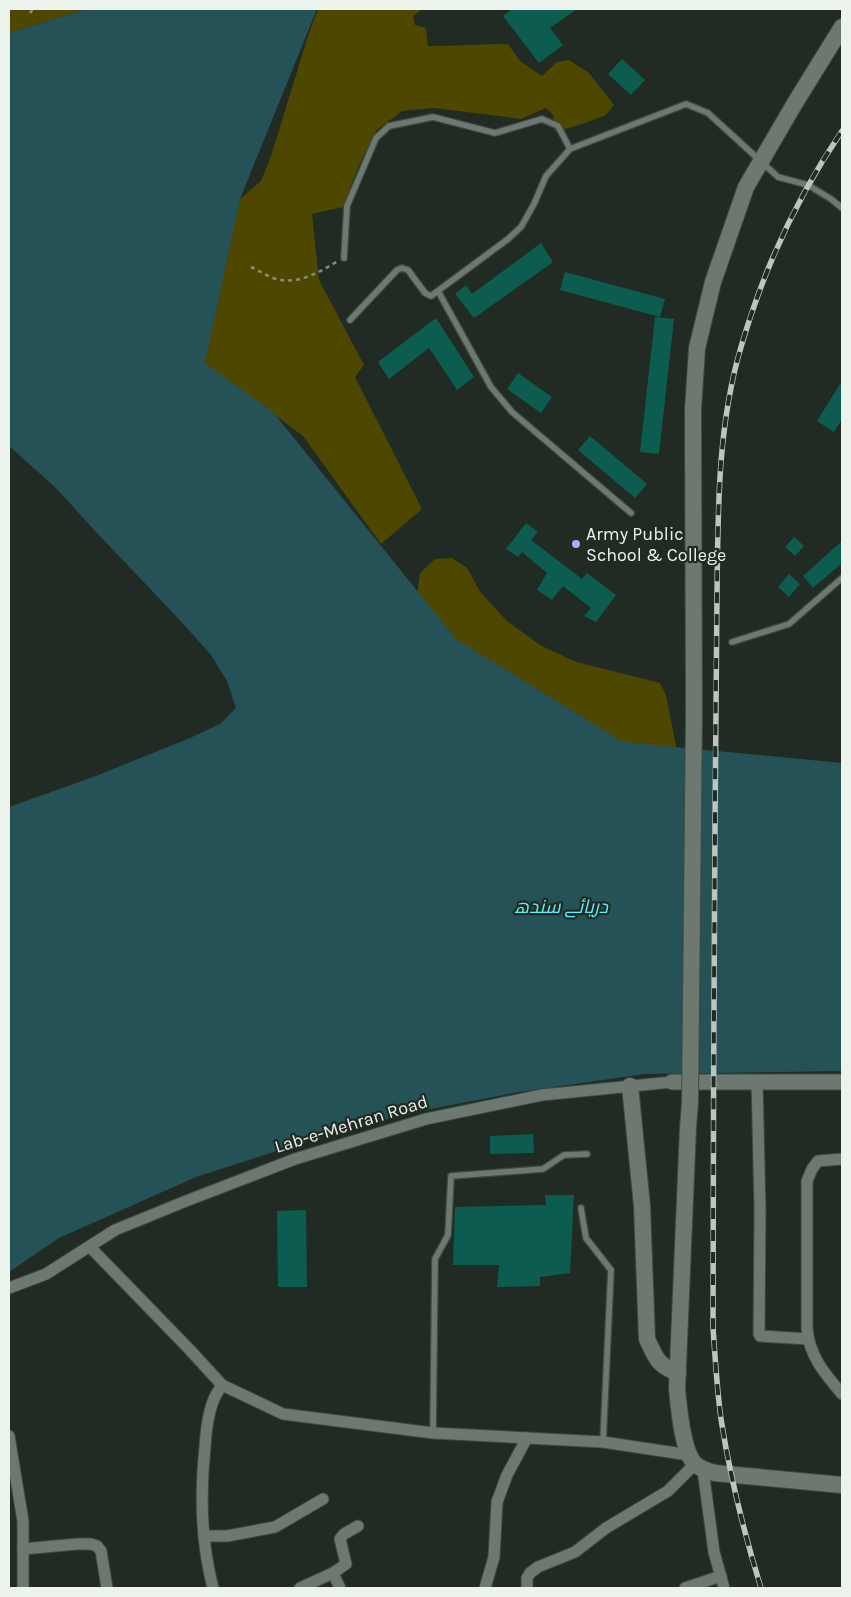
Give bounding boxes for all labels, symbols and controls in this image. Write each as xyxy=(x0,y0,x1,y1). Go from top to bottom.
place label: Army Public School & College xyxy=(586,523,726,566)
marker: Army Public School & College xyxy=(570,538,582,550)
water label: دریائے سندھ xyxy=(514,896,609,918)
street label: Lab-e-Mehran Road xyxy=(272,1090,430,1158)

